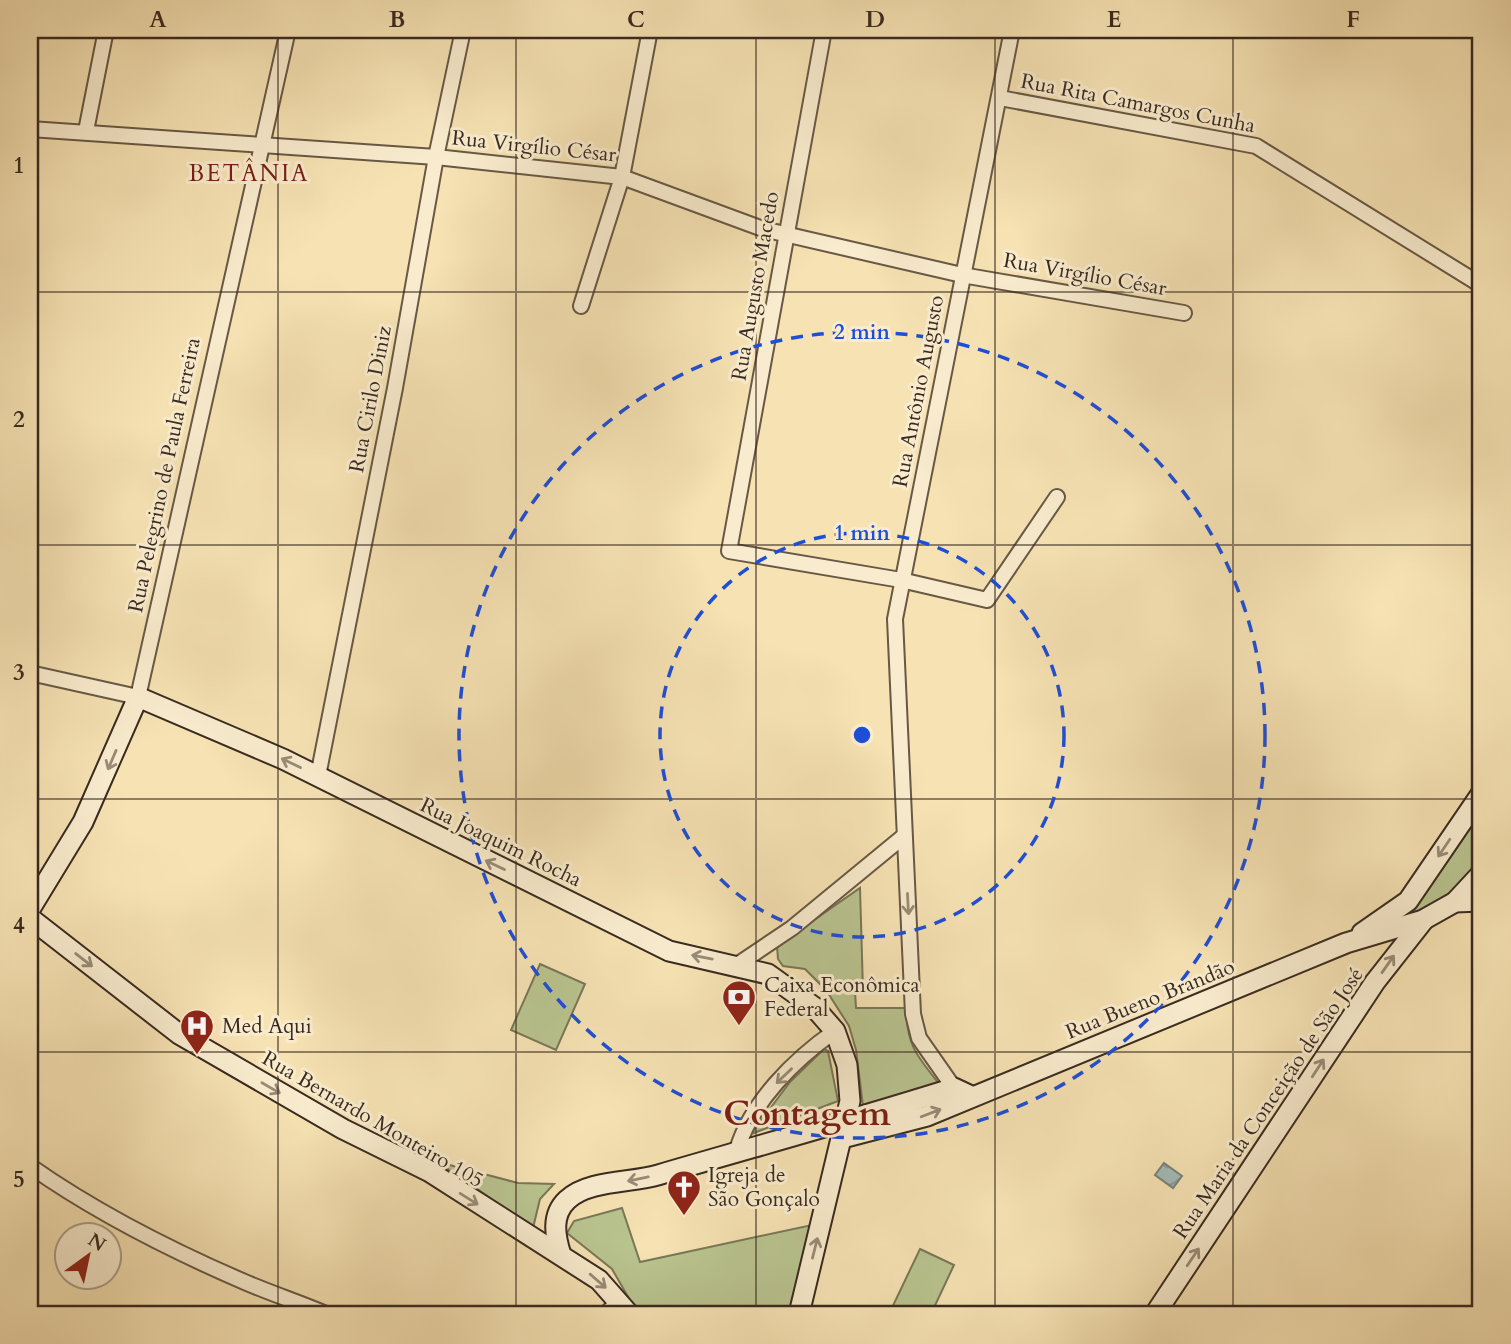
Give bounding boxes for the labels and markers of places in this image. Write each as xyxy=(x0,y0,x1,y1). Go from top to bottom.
centre of rings xyxy=(850,723,874,747)
place label: Caixa Econômica Federal xyxy=(764,971,920,1024)
bank icon: Caixa Econômica Federal xyxy=(720,978,758,1027)
hospital icon: Med Aqui xyxy=(178,1007,216,1056)
place label: Med Aqui xyxy=(222,1012,312,1041)
place label: Igreja de São Gonçalo xyxy=(708,1161,820,1214)
church icon: Igreja de São Gonçalo xyxy=(665,1168,703,1217)

